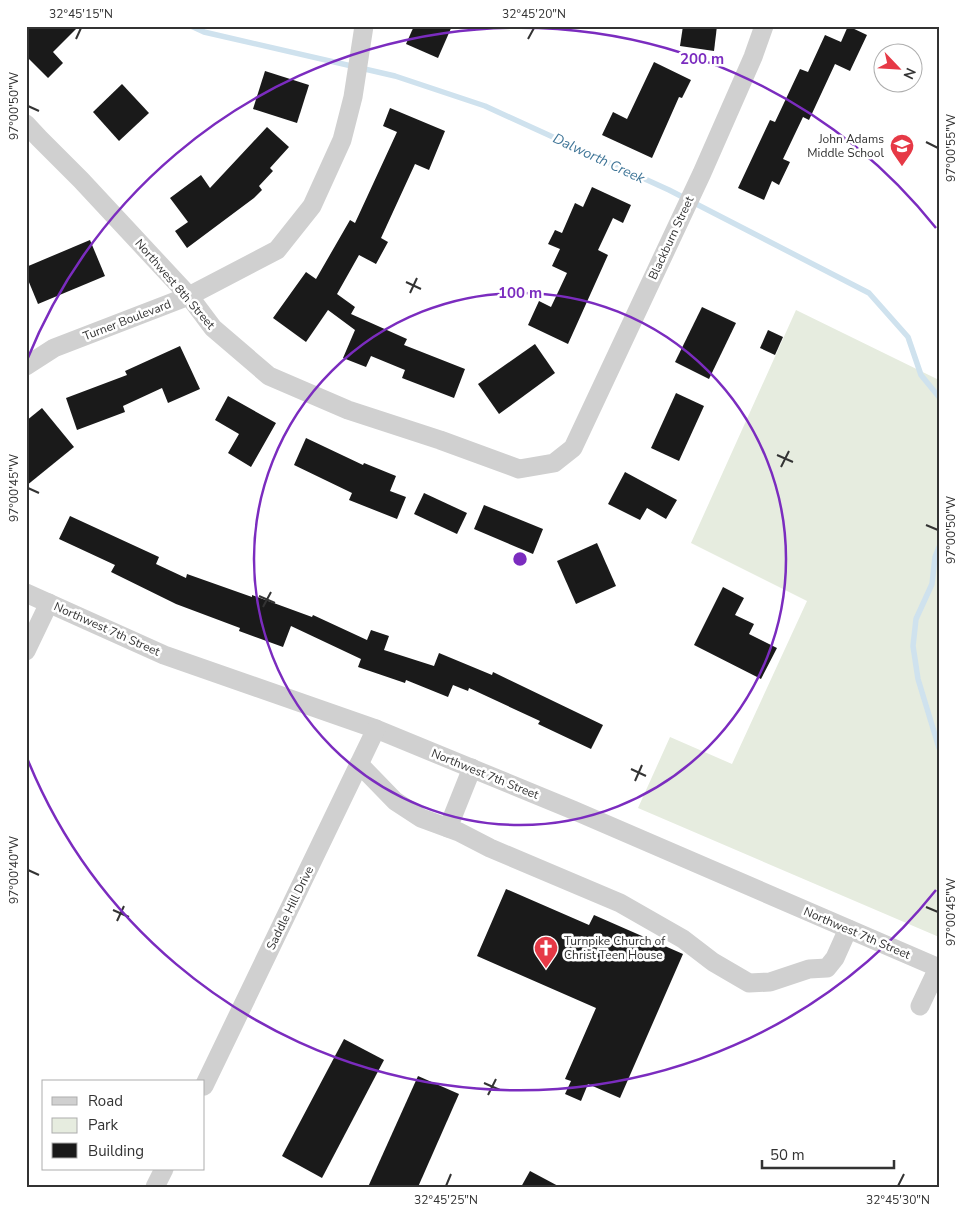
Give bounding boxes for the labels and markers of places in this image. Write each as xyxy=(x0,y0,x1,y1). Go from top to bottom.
place label: John Adams Middle School xyxy=(807,131,884,161)
school or university icon: John Adams Middle School xyxy=(889,133,915,167)
centre of rings xyxy=(511,550,529,568)
place label: Turnpike Church of Christ Teen House xyxy=(564,933,666,963)
church icon: Turnpike Church of Christ Teen House xyxy=(533,935,559,969)

